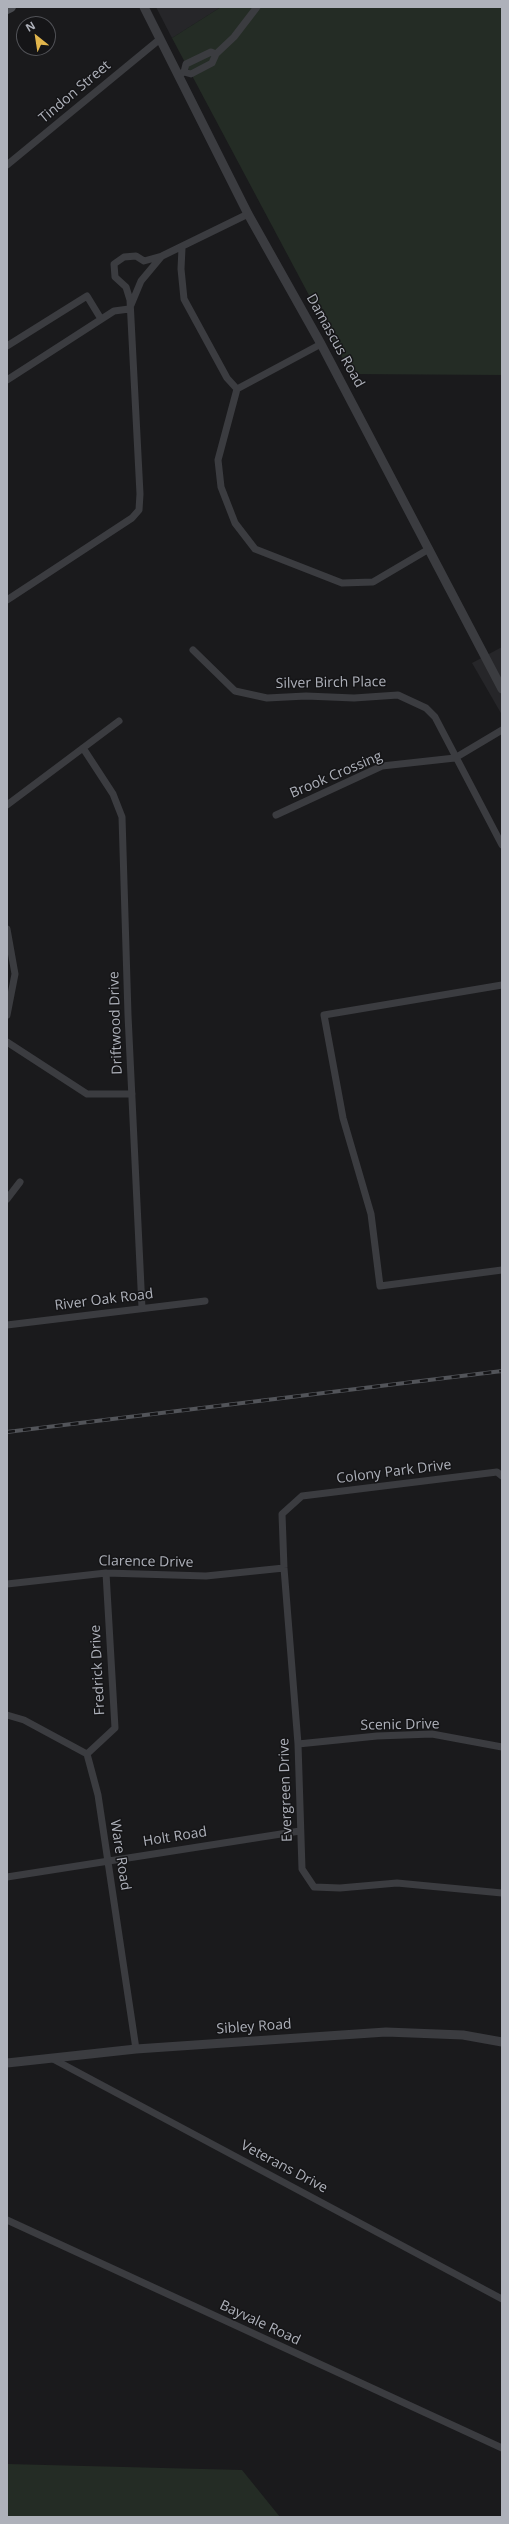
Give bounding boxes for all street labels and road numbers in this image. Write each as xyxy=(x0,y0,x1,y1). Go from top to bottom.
street label: Tindon Street xyxy=(36,57,114,127)
street label: Damascus Road xyxy=(302,291,368,391)
street label: Silver Birch Place xyxy=(276,674,386,692)
street label: Brook Crossing xyxy=(287,748,385,802)
street label: Driftwood Drive xyxy=(106,971,126,1075)
street label: River Oak Road xyxy=(54,1286,154,1314)
street label: Colony Park Drive xyxy=(336,1457,452,1487)
street label: Clarence Drive xyxy=(98,1553,194,1571)
street label: Fredrick Drive xyxy=(87,1624,109,1716)
street label: Scenic Drive xyxy=(360,1716,440,1734)
street label: Evergreen Drive xyxy=(276,1738,296,1842)
street label: Ware Road xyxy=(106,1818,134,1892)
street label: Holt Road xyxy=(142,1824,208,1850)
street label: Sibley Road xyxy=(216,2016,292,2038)
street label: Veterans Drive xyxy=(238,2137,330,2197)
street label: Bayvale Road xyxy=(217,2297,303,2349)

